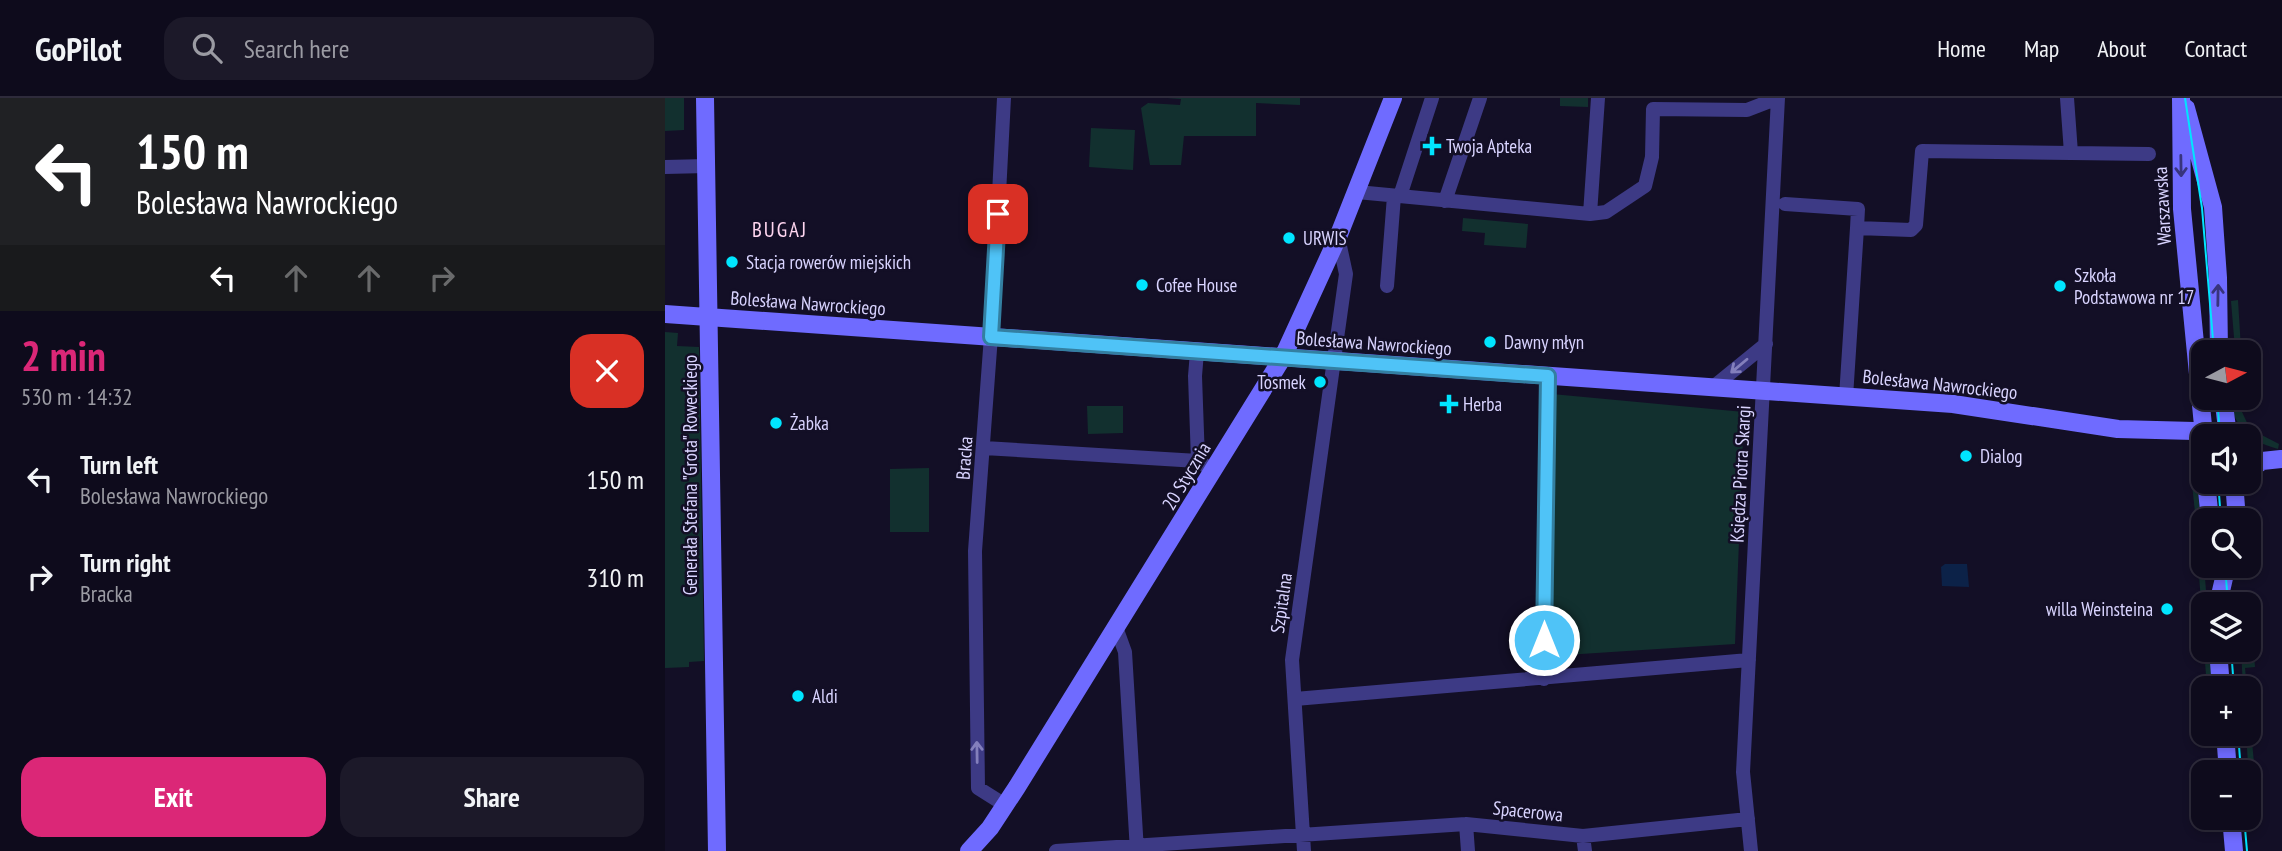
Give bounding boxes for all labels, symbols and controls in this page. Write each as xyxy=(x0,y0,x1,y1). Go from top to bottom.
search box xyxy=(164,17,654,80)
text: GoPilot xyxy=(35,27,122,70)
icon: search xyxy=(188,29,226,67)
text: Search here xyxy=(244,32,349,65)
text: Home xyxy=(1937,33,1986,64)
text: Map xyxy=(2024,33,2059,64)
text: About xyxy=(2097,33,2146,64)
text: Contact xyxy=(2184,33,2247,64)
text: 150 m xyxy=(136,119,249,183)
icon: left xyxy=(21,126,112,217)
place label: Twoja Apteka xyxy=(1446,134,1532,158)
marker: Twoja Apteka xyxy=(1424,138,1440,154)
one-way arrow xyxy=(2174,154,2187,177)
street label: Warszawska xyxy=(2148,166,2176,246)
text: Bolesława Nawrockiego xyxy=(136,181,398,223)
pin xyxy=(968,184,1028,244)
icon: arrive xyxy=(979,195,1017,233)
district label: BUGAJ xyxy=(752,216,808,243)
place label: URWIS xyxy=(1303,226,1347,250)
marker: URWIS xyxy=(1281,230,1297,246)
place label: Stacja rowerów miejskich xyxy=(746,250,911,274)
marker: Stacja rowerów miejskich xyxy=(724,254,740,270)
icon: left xyxy=(204,259,242,297)
icon: ahead xyxy=(277,259,315,297)
icon: ahead xyxy=(350,259,388,297)
icon: right xyxy=(423,259,461,297)
place label: Szkoła Podstawowa nr 17 xyxy=(2074,263,2194,309)
place label: Cofee House xyxy=(1156,273,1238,297)
marker: Cofee House xyxy=(1134,277,1150,293)
marker: Szkoła Podstawowa nr 17 xyxy=(2052,278,2068,294)
one-way arrow xyxy=(2212,284,2225,307)
street label: Bolesława Nawrockiego xyxy=(730,286,886,320)
street label: Bolesława Nawrockiego xyxy=(1296,326,1452,360)
text: 2 min xyxy=(21,328,106,383)
place label: Dawny młyn xyxy=(1504,330,1584,354)
button: close xyxy=(570,334,644,408)
marker: Dawny młyn xyxy=(1482,334,1498,350)
north arrow xyxy=(2191,340,2261,410)
map controls xyxy=(2191,340,2261,830)
street label: Generała Stefana "Grota" Roweckiego xyxy=(678,355,702,595)
one-way arrow xyxy=(1730,358,1748,374)
street label: Bolesława Nawrockiego xyxy=(1861,364,2019,404)
place label: Tosmek xyxy=(1257,370,1307,394)
marker: Tosmek xyxy=(1312,374,1328,390)
text: 530 m · 14:32 xyxy=(21,382,133,411)
place label: Herba xyxy=(1463,392,1502,416)
marker: Herba xyxy=(1441,396,1457,412)
street label: Księdza Piotra Skargi xyxy=(1724,405,1756,543)
place label: Żabka xyxy=(790,411,829,435)
marker: Żabka xyxy=(768,415,784,431)
button: sound xyxy=(2191,424,2261,494)
street label: Bracka xyxy=(951,435,977,481)
street label: 20 Stycznia xyxy=(1156,438,1216,514)
place label: Dialog xyxy=(1980,444,2023,468)
text: Turn left xyxy=(80,448,158,481)
marker: Dialog xyxy=(1958,448,1974,464)
icon: left xyxy=(21,460,59,498)
text: 150 m xyxy=(586,463,644,496)
text: Bolesława Nawrockiego xyxy=(80,481,268,510)
button: search xyxy=(2191,508,2261,578)
text: Turn right xyxy=(80,546,171,579)
icon: right xyxy=(21,558,59,596)
text: 310 m xyxy=(586,561,644,594)
street label: Szpitalna xyxy=(1265,571,1297,635)
text: Bracka xyxy=(80,579,133,608)
button: layers xyxy=(2191,592,2261,662)
place label: willa Weinsteina xyxy=(2046,597,2153,621)
marker: willa Weinsteina xyxy=(2159,601,2175,617)
position arrow xyxy=(1507,603,1581,677)
button: + xyxy=(2191,676,2261,746)
place label: Aldi xyxy=(812,684,838,708)
marker: Aldi xyxy=(790,688,806,704)
one-way arrow xyxy=(970,741,984,764)
button: Exit xyxy=(21,757,326,837)
button: Share xyxy=(340,757,644,837)
button: − xyxy=(2191,760,2261,830)
street label: Spacerowa xyxy=(1492,795,1564,827)

